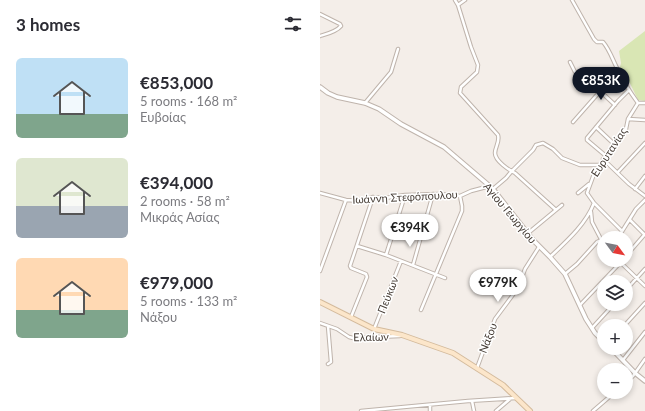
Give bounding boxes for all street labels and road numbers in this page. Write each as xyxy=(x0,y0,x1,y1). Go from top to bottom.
street label: Ευρυτανίας xyxy=(588,125,629,179)
street label: Αγίου Γεωργίου xyxy=(481,180,540,246)
street label: Ιωάννη Στεφόπουλου xyxy=(352,187,458,206)
street label: Πεύκων xyxy=(374,274,401,315)
street label: Νάξου xyxy=(476,321,499,355)
street label: Ελαίων xyxy=(353,330,389,343)

